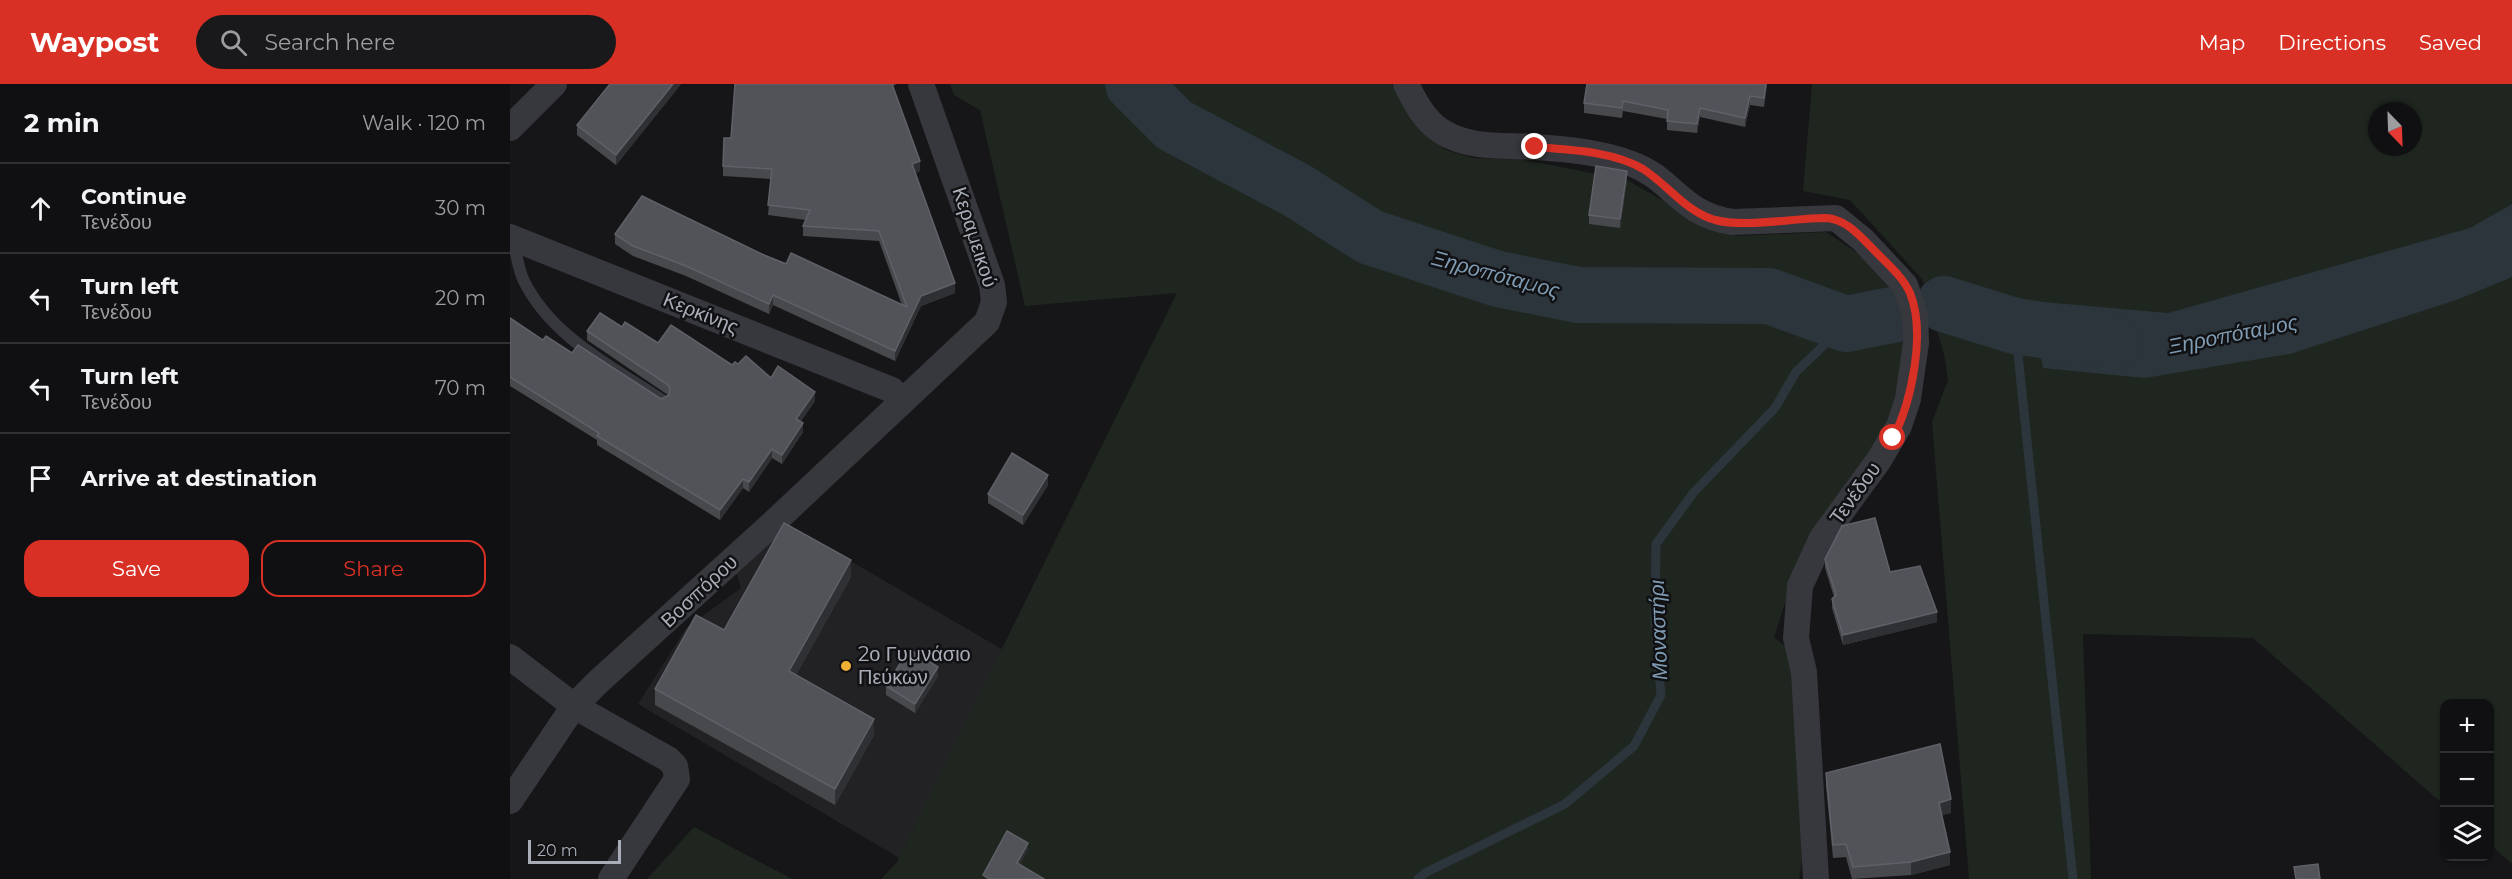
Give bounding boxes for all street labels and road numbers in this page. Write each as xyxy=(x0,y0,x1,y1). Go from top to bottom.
street label: Κεραμεικού xyxy=(948,184,1002,290)
street label: Κερκίνης xyxy=(660,287,742,339)
street label: Τενέδου xyxy=(1824,457,1886,529)
street label: Βοσπόρου xyxy=(656,550,742,632)

